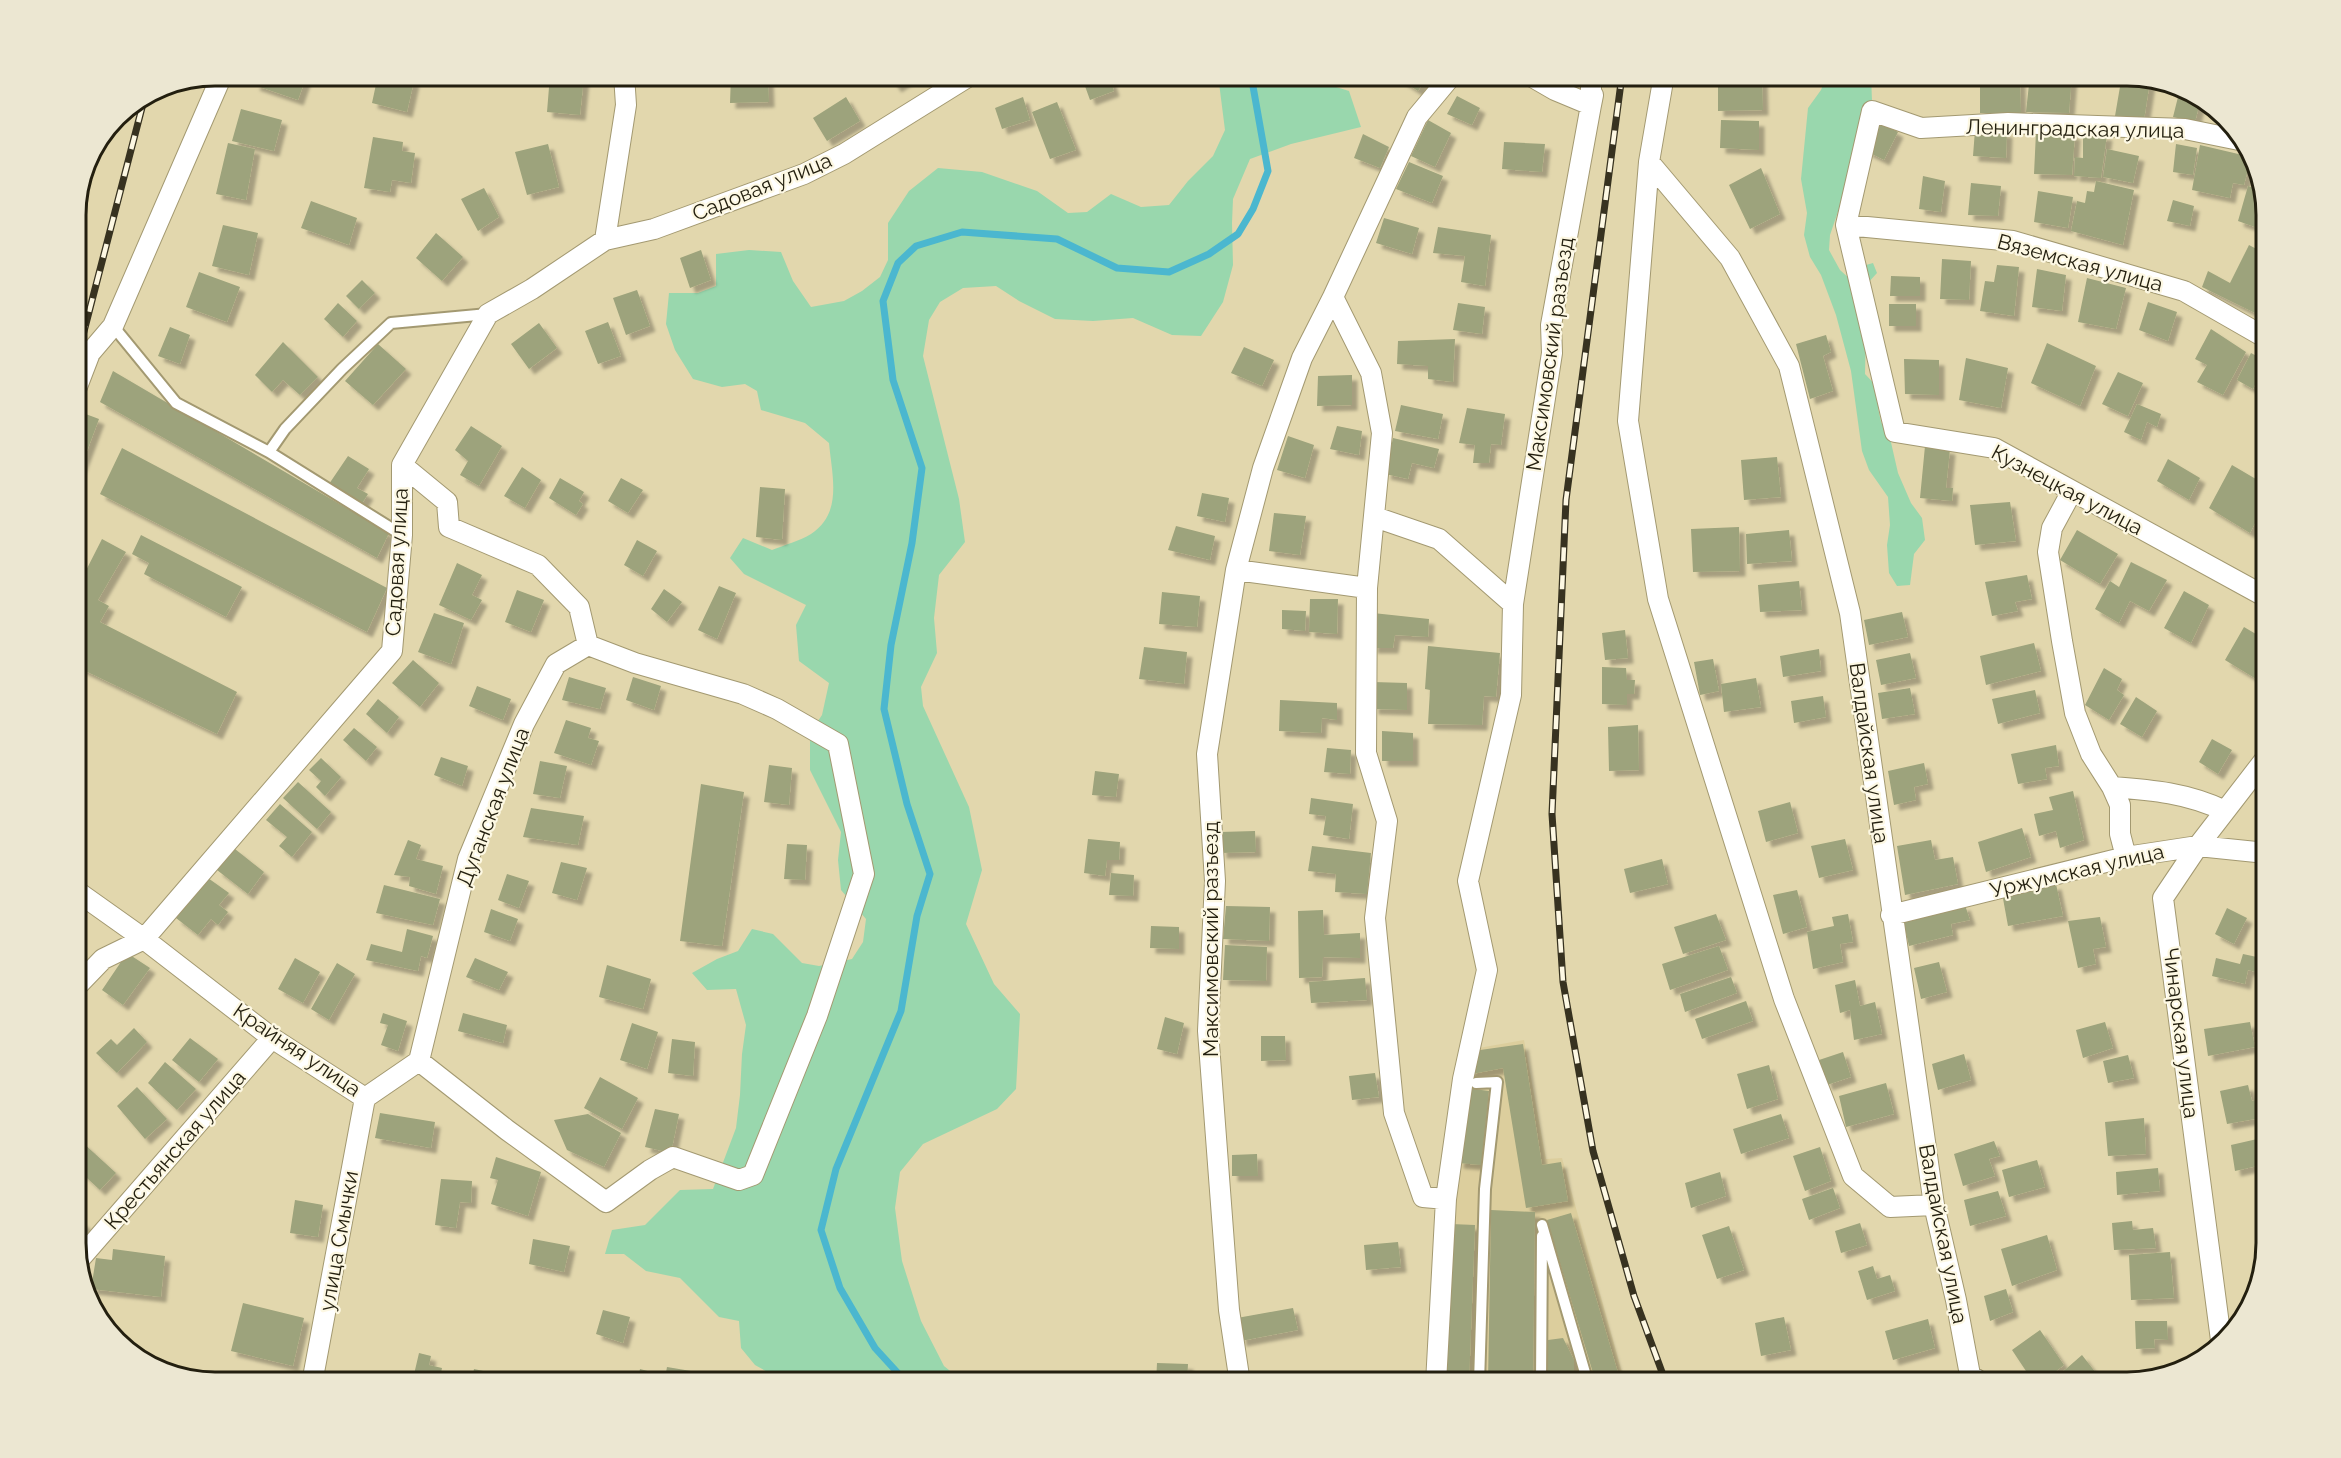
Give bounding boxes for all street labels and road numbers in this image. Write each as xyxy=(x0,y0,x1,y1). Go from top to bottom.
street label: Ленинградская улица xyxy=(1966,114,2184,143)
street label: Садовая улица xyxy=(688,147,835,226)
street label: Вяземская улица xyxy=(1995,228,2166,297)
street label: Максимовский разъезд xyxy=(1521,235,1578,472)
street label: Кузнецкая улица xyxy=(1987,439,2147,540)
street label: Садовая улица xyxy=(380,487,413,637)
street label: Валдайская улица xyxy=(1844,661,1895,845)
street label: Дуганская улица xyxy=(451,724,534,890)
street label: Максимовский разъезд xyxy=(1198,821,1223,1057)
street label: Уржумская улица xyxy=(1988,838,2166,903)
street label: Чинарская улица xyxy=(2159,946,2204,1120)
street label: Крайняя улица xyxy=(229,998,366,1101)
street label: Крестьянская улица xyxy=(99,1065,250,1234)
street label: Валдайская улица xyxy=(1914,1142,1973,1326)
street label: улица Смычки xyxy=(314,1169,363,1313)

